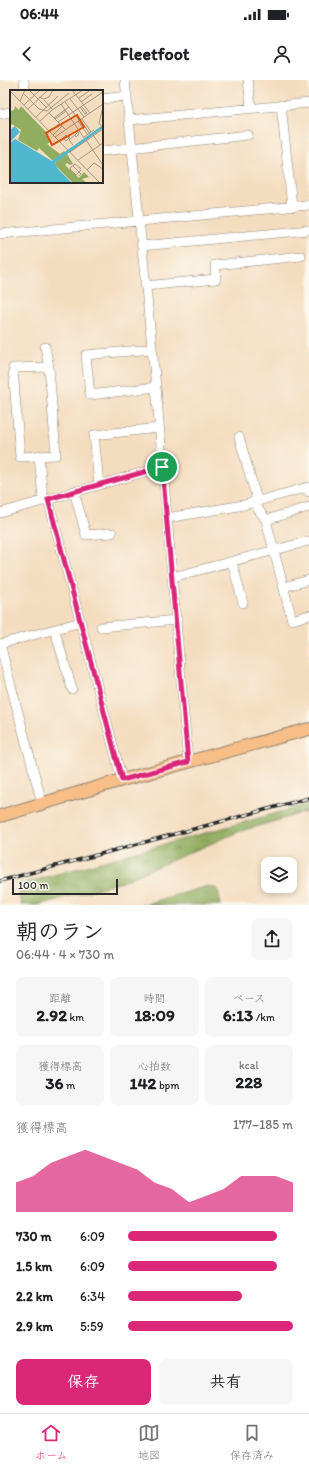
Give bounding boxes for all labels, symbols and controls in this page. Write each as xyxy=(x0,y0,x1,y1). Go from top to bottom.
text: 06:44 xyxy=(20,5,59,23)
icon: back xyxy=(16,43,38,65)
text: Fleetfoot xyxy=(119,43,190,65)
icon: person xyxy=(271,43,293,65)
inset map xyxy=(10,90,103,183)
pin xyxy=(145,450,179,484)
icon: arrive xyxy=(151,456,173,478)
map controls xyxy=(261,857,297,893)
button: layers xyxy=(261,857,297,893)
scale bar xyxy=(12,877,118,896)
text: 100 m xyxy=(18,879,48,892)
text: 朝のラン xyxy=(16,918,104,945)
button: share xyxy=(251,918,293,960)
text: 06:44 · 4 × 730 m xyxy=(16,947,114,962)
text: 距離 xyxy=(49,992,71,1005)
text: 時間 xyxy=(143,992,165,1005)
text: ペース xyxy=(233,992,265,1005)
text: 2.92 xyxy=(36,1005,67,1025)
text: 18:09 xyxy=(134,1005,175,1025)
text: 6:13 xyxy=(223,1005,253,1025)
text: km xyxy=(67,1011,84,1024)
text: /km xyxy=(253,1011,275,1024)
text: kcal xyxy=(239,1059,259,1072)
text: 獲得標高 xyxy=(38,1060,82,1073)
text: 心拍数 xyxy=(138,1060,171,1073)
text: 228 xyxy=(235,1072,262,1092)
text: 36 xyxy=(45,1073,63,1093)
text: 142 xyxy=(130,1073,157,1093)
text: m xyxy=(63,1079,75,1092)
text: bpm xyxy=(157,1079,179,1092)
text: 177–185 m xyxy=(233,1117,293,1132)
text: 獲得標高 xyxy=(16,1120,68,1135)
text: 730 m xyxy=(16,1229,51,1244)
text: 6:09 xyxy=(80,1229,105,1244)
text: 1.5 km xyxy=(16,1259,52,1274)
text: 6:09 xyxy=(80,1259,105,1274)
text: 2.2 km xyxy=(16,1289,53,1304)
text: 6:34 xyxy=(80,1289,105,1304)
text: 2.9 km xyxy=(16,1319,53,1334)
text: 5:59 xyxy=(80,1319,104,1334)
button: 保存 xyxy=(16,1359,151,1405)
button: 共有 xyxy=(159,1359,293,1405)
tab: ホーム xyxy=(35,1422,68,1462)
tab: 地図 xyxy=(138,1422,160,1462)
tab: 保存済み xyxy=(230,1422,274,1462)

